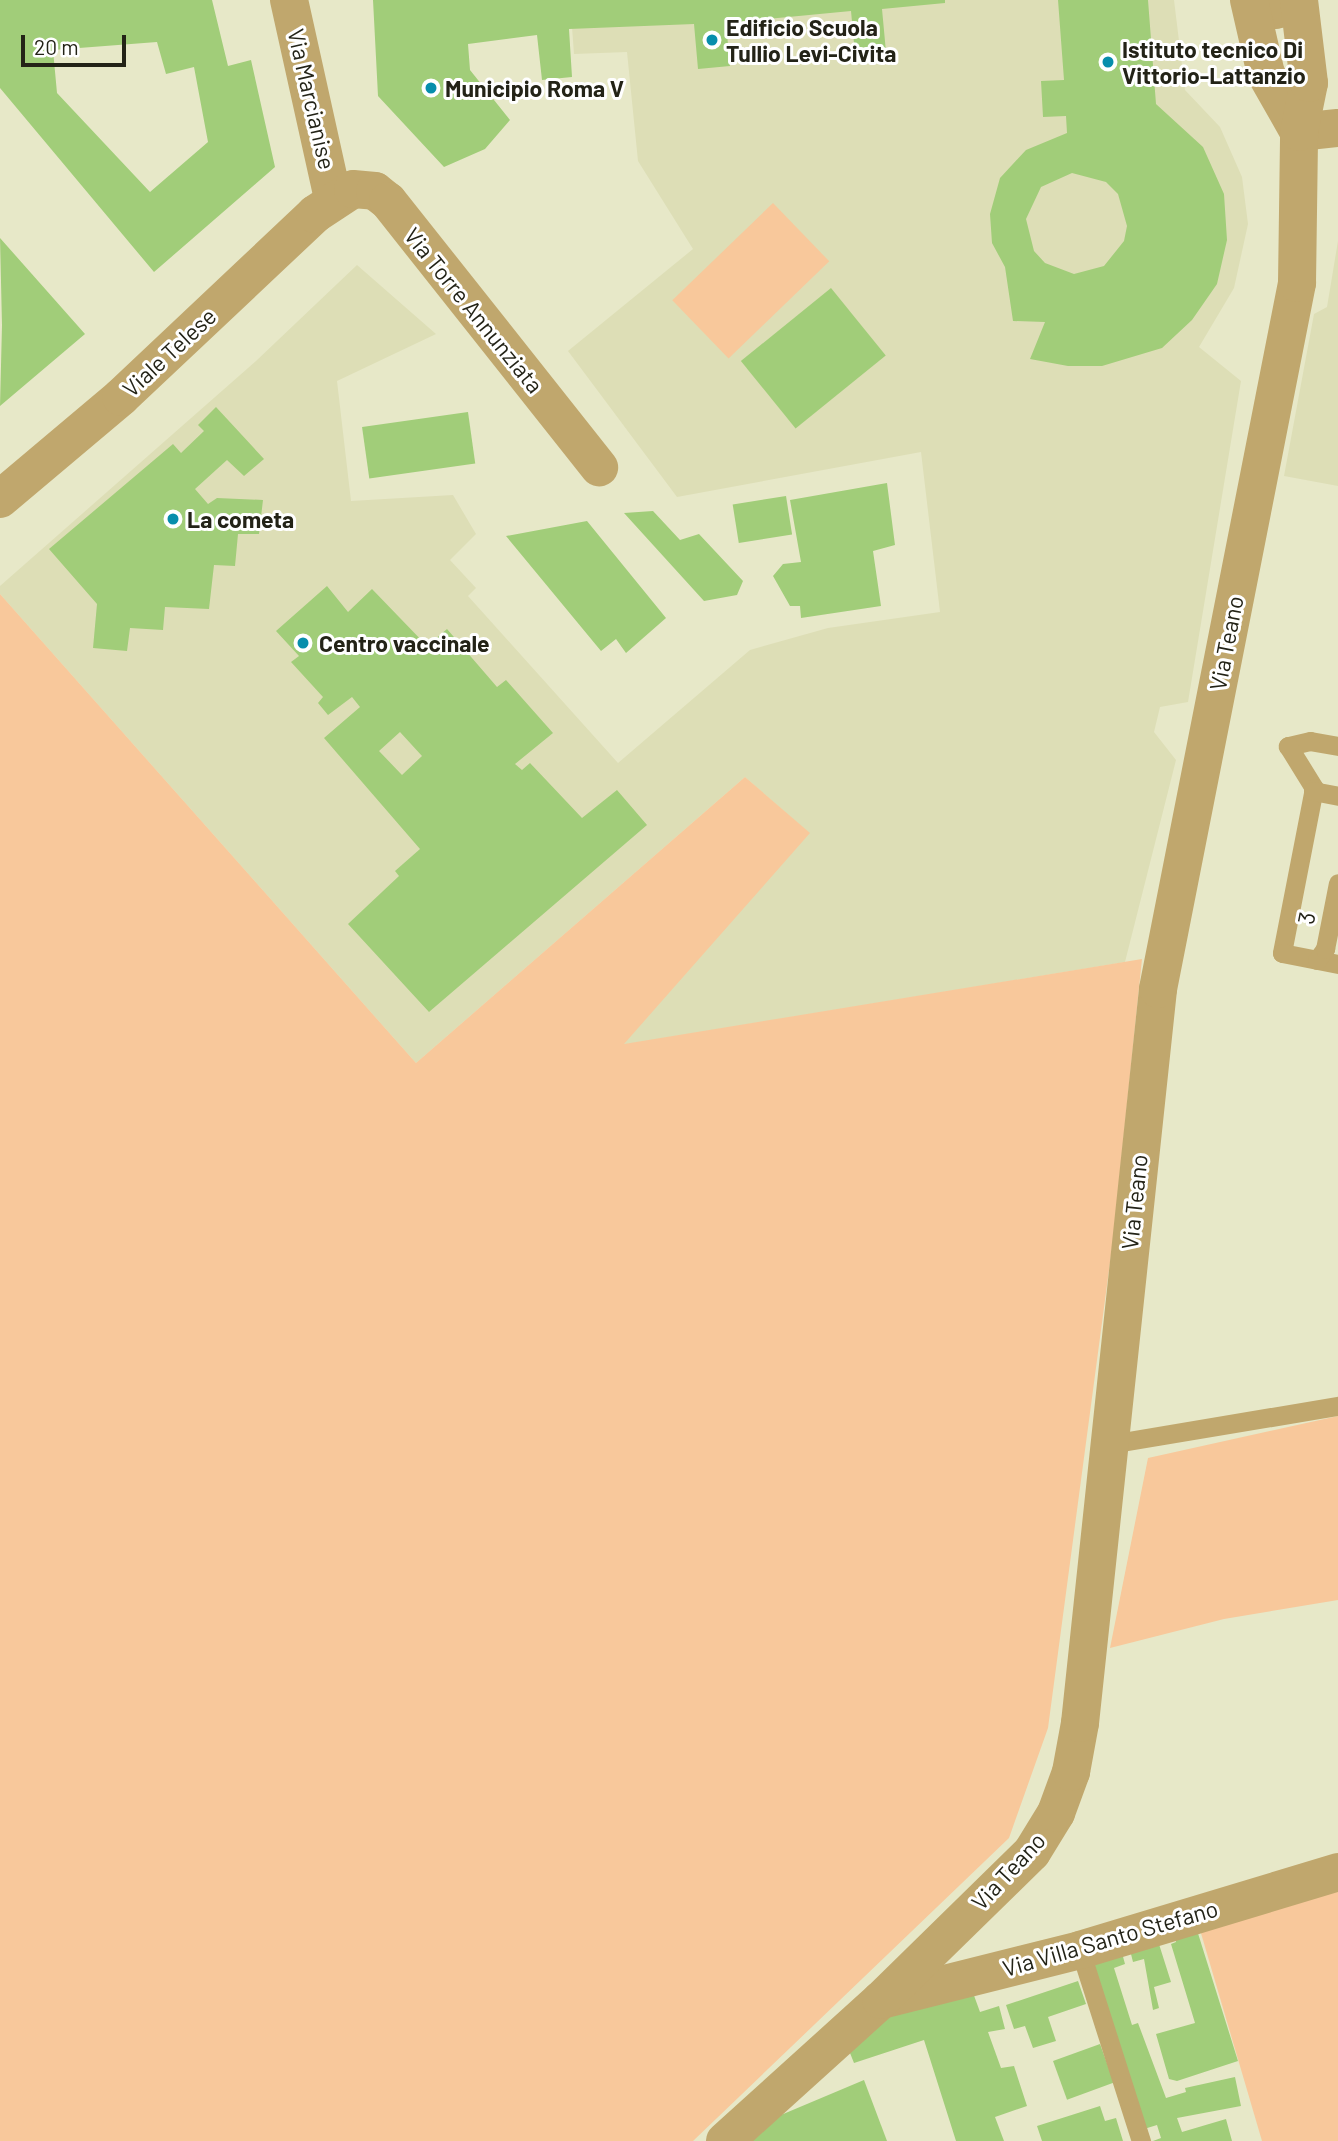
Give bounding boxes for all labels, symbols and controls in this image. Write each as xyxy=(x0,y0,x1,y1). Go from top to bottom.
place label: Edificio Scuola Tullio Levi-Civita xyxy=(726,13,896,67)
scale bar xyxy=(24,21,130,65)
street label: Via Marcianise xyxy=(282,26,342,172)
marker: Edificio Scuola Tullio Levi-Civita xyxy=(704,32,720,48)
text: 20 m xyxy=(34,34,79,59)
place label: Istituto tecnico Di Vittorio-Lattanzio xyxy=(1122,35,1306,89)
marker: Istituto tecnico Di Vittorio-Lattanzio xyxy=(1100,54,1116,70)
place label: Municipio Roma V xyxy=(445,74,624,102)
marker: Municipio Roma V xyxy=(423,80,439,96)
street label: Via Torre Annunziata xyxy=(399,222,549,398)
street label: Viale Telese xyxy=(117,302,221,402)
place label: La cometa xyxy=(187,505,294,533)
marker: La cometa xyxy=(165,511,181,527)
street label: Via Teano xyxy=(1203,593,1249,693)
place label: Centro vaccinale xyxy=(319,629,490,657)
marker: Centro vaccinale xyxy=(293,633,313,653)
street label: 3 xyxy=(1291,910,1321,926)
street label: Via Teano xyxy=(1115,1153,1153,1251)
street label: Via Teano xyxy=(965,1827,1051,1915)
street label: Via Villa Santo Stefano xyxy=(999,1894,1221,1982)

